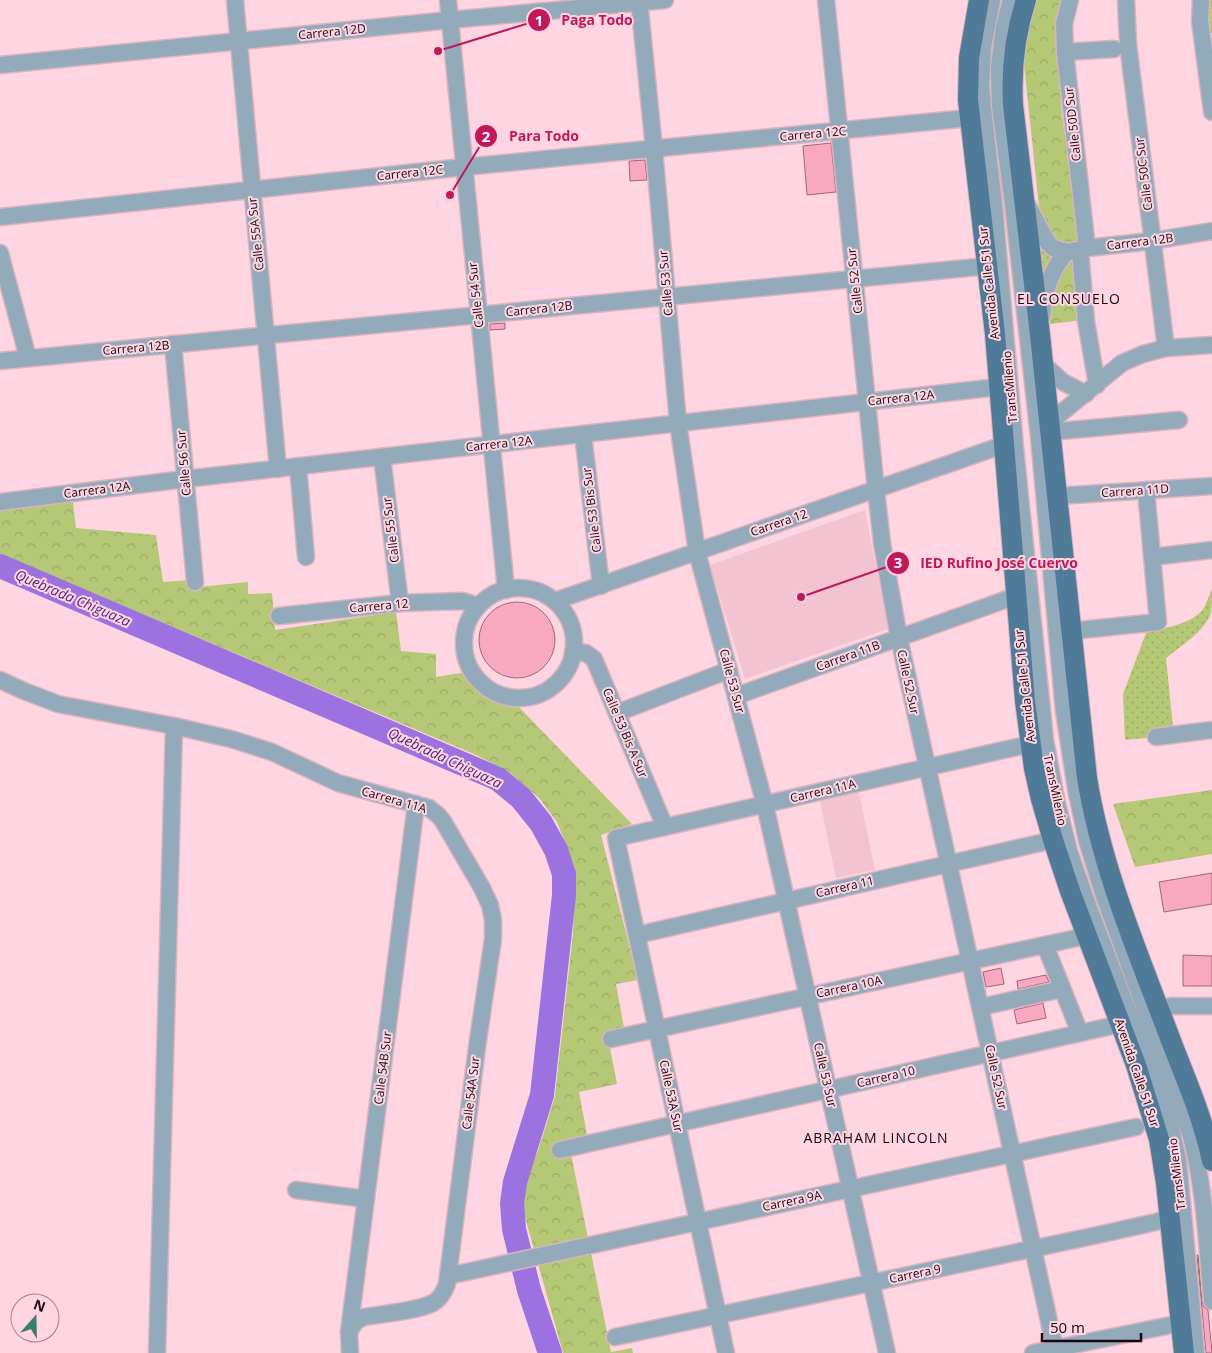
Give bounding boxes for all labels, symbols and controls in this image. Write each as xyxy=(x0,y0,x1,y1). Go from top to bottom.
callout: Paga Todo xyxy=(526,6,643,35)
text: 1 xyxy=(535,10,543,30)
text: Paga Todo xyxy=(561,10,633,29)
street label: Carrera 12D xyxy=(297,20,367,44)
street label: Calle 50D Sur xyxy=(1060,86,1085,162)
callout: Para Todo xyxy=(474,122,589,151)
street label: Carrera 12C xyxy=(779,122,847,145)
text: 2 xyxy=(482,126,491,146)
text: Para Todo xyxy=(509,126,579,145)
street label: Calle 50C Sur xyxy=(1131,137,1156,212)
street label: Carrera 12C xyxy=(376,161,444,184)
street label: Calle 55A Sur xyxy=(243,197,268,271)
street label: Avenida Calle 51 Sur xyxy=(974,226,1003,340)
street label: Carrera 12B xyxy=(1106,229,1174,254)
street label: Calle 52 Sur xyxy=(843,247,866,315)
street label: Calle 53 Sur xyxy=(654,249,677,317)
street label: Calle 54 Sur xyxy=(464,261,487,329)
district label: EL CONSUELO xyxy=(1017,289,1121,308)
street label: Carrera 12B xyxy=(505,297,573,320)
street label: Carrera 12B xyxy=(102,336,170,359)
street label: TransMilenio xyxy=(998,350,1021,424)
street label: Carrera 12A xyxy=(867,386,935,409)
street label: Calle 56 Sur xyxy=(172,429,195,497)
street label: Carrera 12A xyxy=(465,432,533,455)
street label: Calle 53 Bis Sur xyxy=(578,467,605,554)
street label: Carrera 12A xyxy=(63,477,132,502)
street label: Carrera 11D xyxy=(1101,480,1169,501)
street label: Calle 55 Sur xyxy=(378,496,403,564)
street label: Carrera 12 xyxy=(748,505,810,540)
callout: IED Rufino José Cuervo xyxy=(885,548,1088,577)
text: 3 xyxy=(894,552,902,572)
text: IED Rufino José Cuervo xyxy=(920,553,1078,572)
water label: Quebrada Chiguaza xyxy=(13,565,134,630)
street label: Carrera 12 xyxy=(349,594,409,617)
street label: Avenida Calle 51 Sur xyxy=(1010,629,1039,743)
street label: Carrera 11B xyxy=(813,636,882,675)
street label: Calle 53 Sur xyxy=(716,647,749,715)
street label: Calle 52 Sur xyxy=(893,648,924,716)
street label: Calle 53 Bis A Sur xyxy=(599,685,652,780)
water label: Quebrada Chiguaza xyxy=(385,723,505,792)
street label: TransMilenio xyxy=(1040,753,1071,827)
street label: Carrera 11A xyxy=(788,775,858,806)
street label: Carrera 11A xyxy=(360,782,429,817)
street label: Carrera 11 xyxy=(814,872,876,901)
street label: Carrera 10A xyxy=(814,971,884,1002)
street label: Avenida Calle 51 Sur xyxy=(1111,1016,1164,1129)
street label: Calle 54B Sur xyxy=(370,1030,395,1105)
street label: Calle 53 Sur xyxy=(810,1041,841,1109)
street label: Calle 52 Sur xyxy=(981,1043,1012,1111)
street label: Calle 54A Sur xyxy=(458,1055,483,1130)
street label: Calle 53A Sur xyxy=(656,1058,687,1134)
street label: Carrera 10 xyxy=(855,1062,917,1091)
district label: ABRAHAM LINCOLN xyxy=(803,1128,949,1147)
street label: TransMilenio xyxy=(1164,1137,1189,1211)
street label: Carrera 9A xyxy=(761,1186,823,1215)
street label: Carrera 9 xyxy=(888,1260,942,1287)
north arrow xyxy=(10,1293,60,1343)
text: N xyxy=(31,1294,48,1316)
scale bar xyxy=(1042,1310,1141,1342)
text: 50 m xyxy=(1050,1317,1085,1337)

